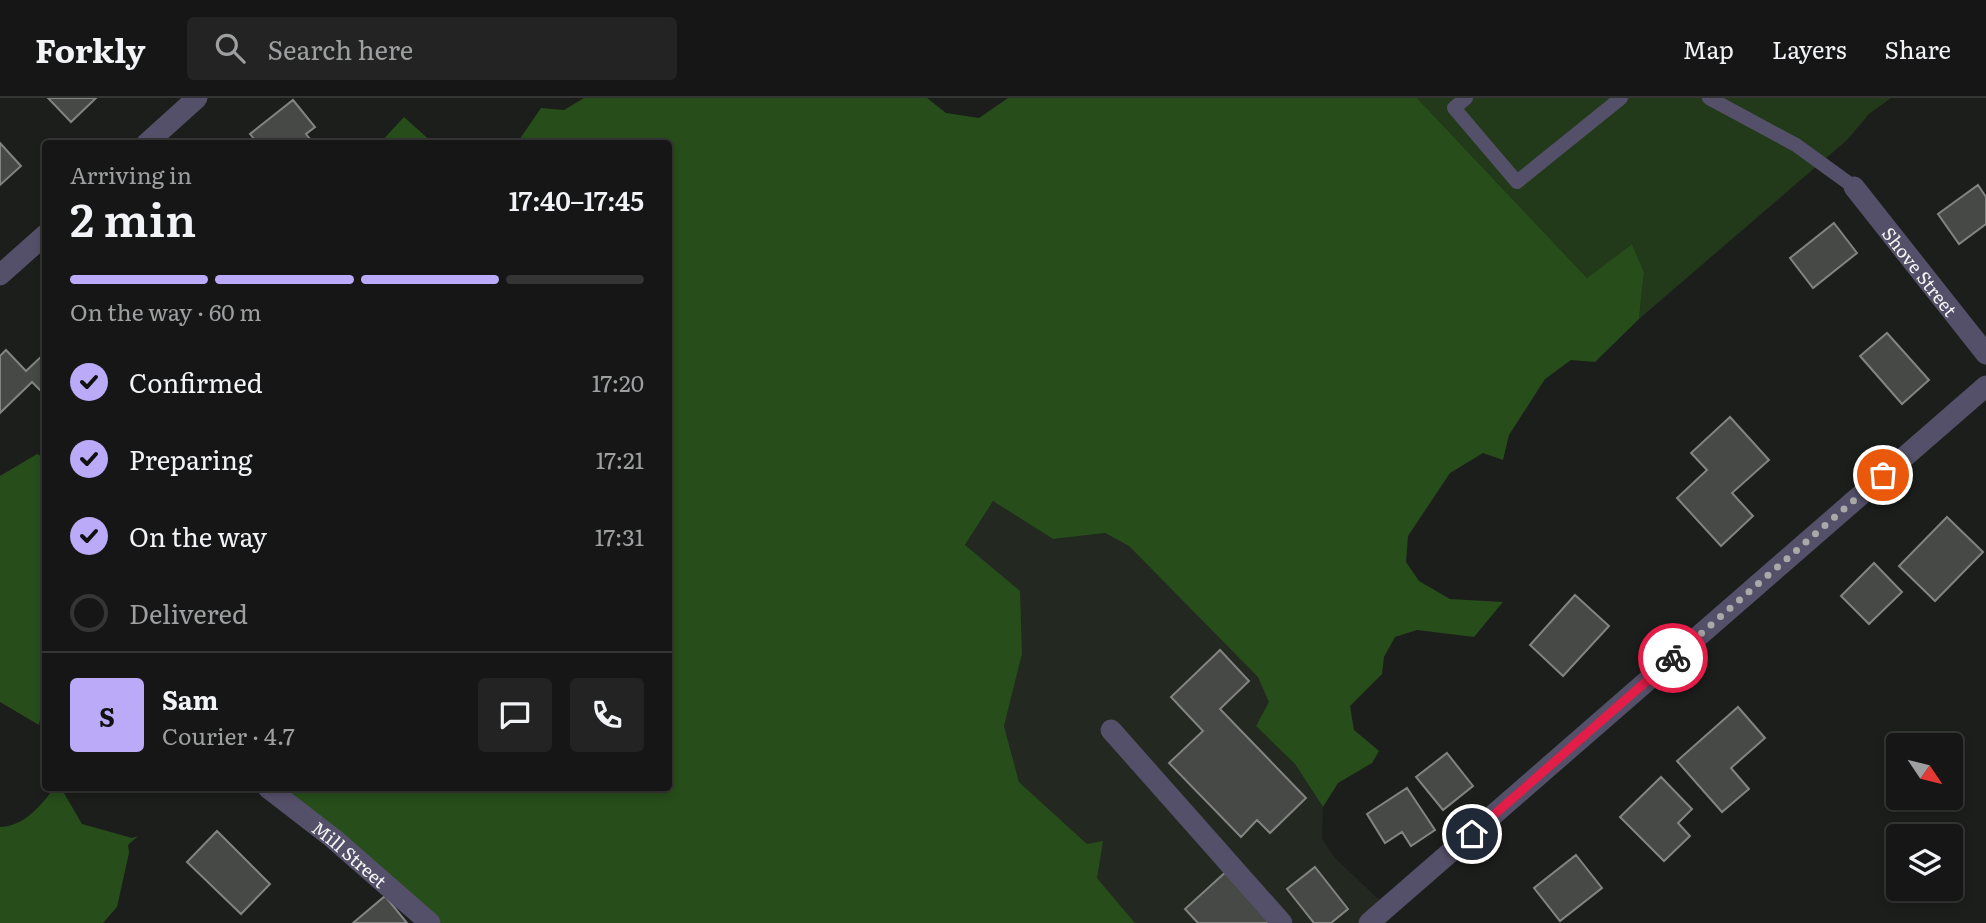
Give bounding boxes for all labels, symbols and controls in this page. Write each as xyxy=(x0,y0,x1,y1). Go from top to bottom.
search box xyxy=(187,17,677,80)
text: Forkly xyxy=(35,24,145,73)
icon: search xyxy=(211,29,249,67)
text: Search here xyxy=(267,29,413,68)
text: Map xyxy=(1683,31,1734,66)
text: Layers xyxy=(1772,31,1846,66)
text: Share xyxy=(1884,31,1951,66)
text: Arriving in xyxy=(70,157,192,191)
text: 17:40–17:45 xyxy=(509,180,644,219)
text: 2 min xyxy=(70,183,196,251)
street label: Shove Street xyxy=(1876,220,1965,322)
text: On the way · 60 m xyxy=(70,294,262,328)
text: Confirmed xyxy=(129,362,263,401)
icon: check xyxy=(70,363,108,401)
text: 17:20 xyxy=(592,365,644,399)
text: Preparing xyxy=(129,439,252,478)
icon: check xyxy=(70,440,108,478)
text: 17:21 xyxy=(596,442,644,476)
pin xyxy=(1853,445,1913,505)
icon: bag xyxy=(1864,456,1902,494)
text: On the way xyxy=(129,516,267,555)
icon: check xyxy=(70,517,108,555)
text: 17:31 xyxy=(595,519,644,553)
text: Delivered xyxy=(129,593,248,632)
courier xyxy=(1638,623,1708,693)
icon: bike xyxy=(1654,639,1692,677)
button: chat xyxy=(478,678,552,752)
button: phone xyxy=(570,678,644,752)
text: Sam xyxy=(162,679,218,718)
text: S xyxy=(99,696,115,735)
text: Courier · 4.7 xyxy=(162,718,295,752)
north arrow xyxy=(1886,733,1964,810)
map controls xyxy=(1886,733,1963,901)
pin xyxy=(1442,804,1502,864)
street label: Mill Street xyxy=(307,814,394,894)
icon: home xyxy=(1453,815,1491,853)
button: layers xyxy=(1886,824,1963,901)

